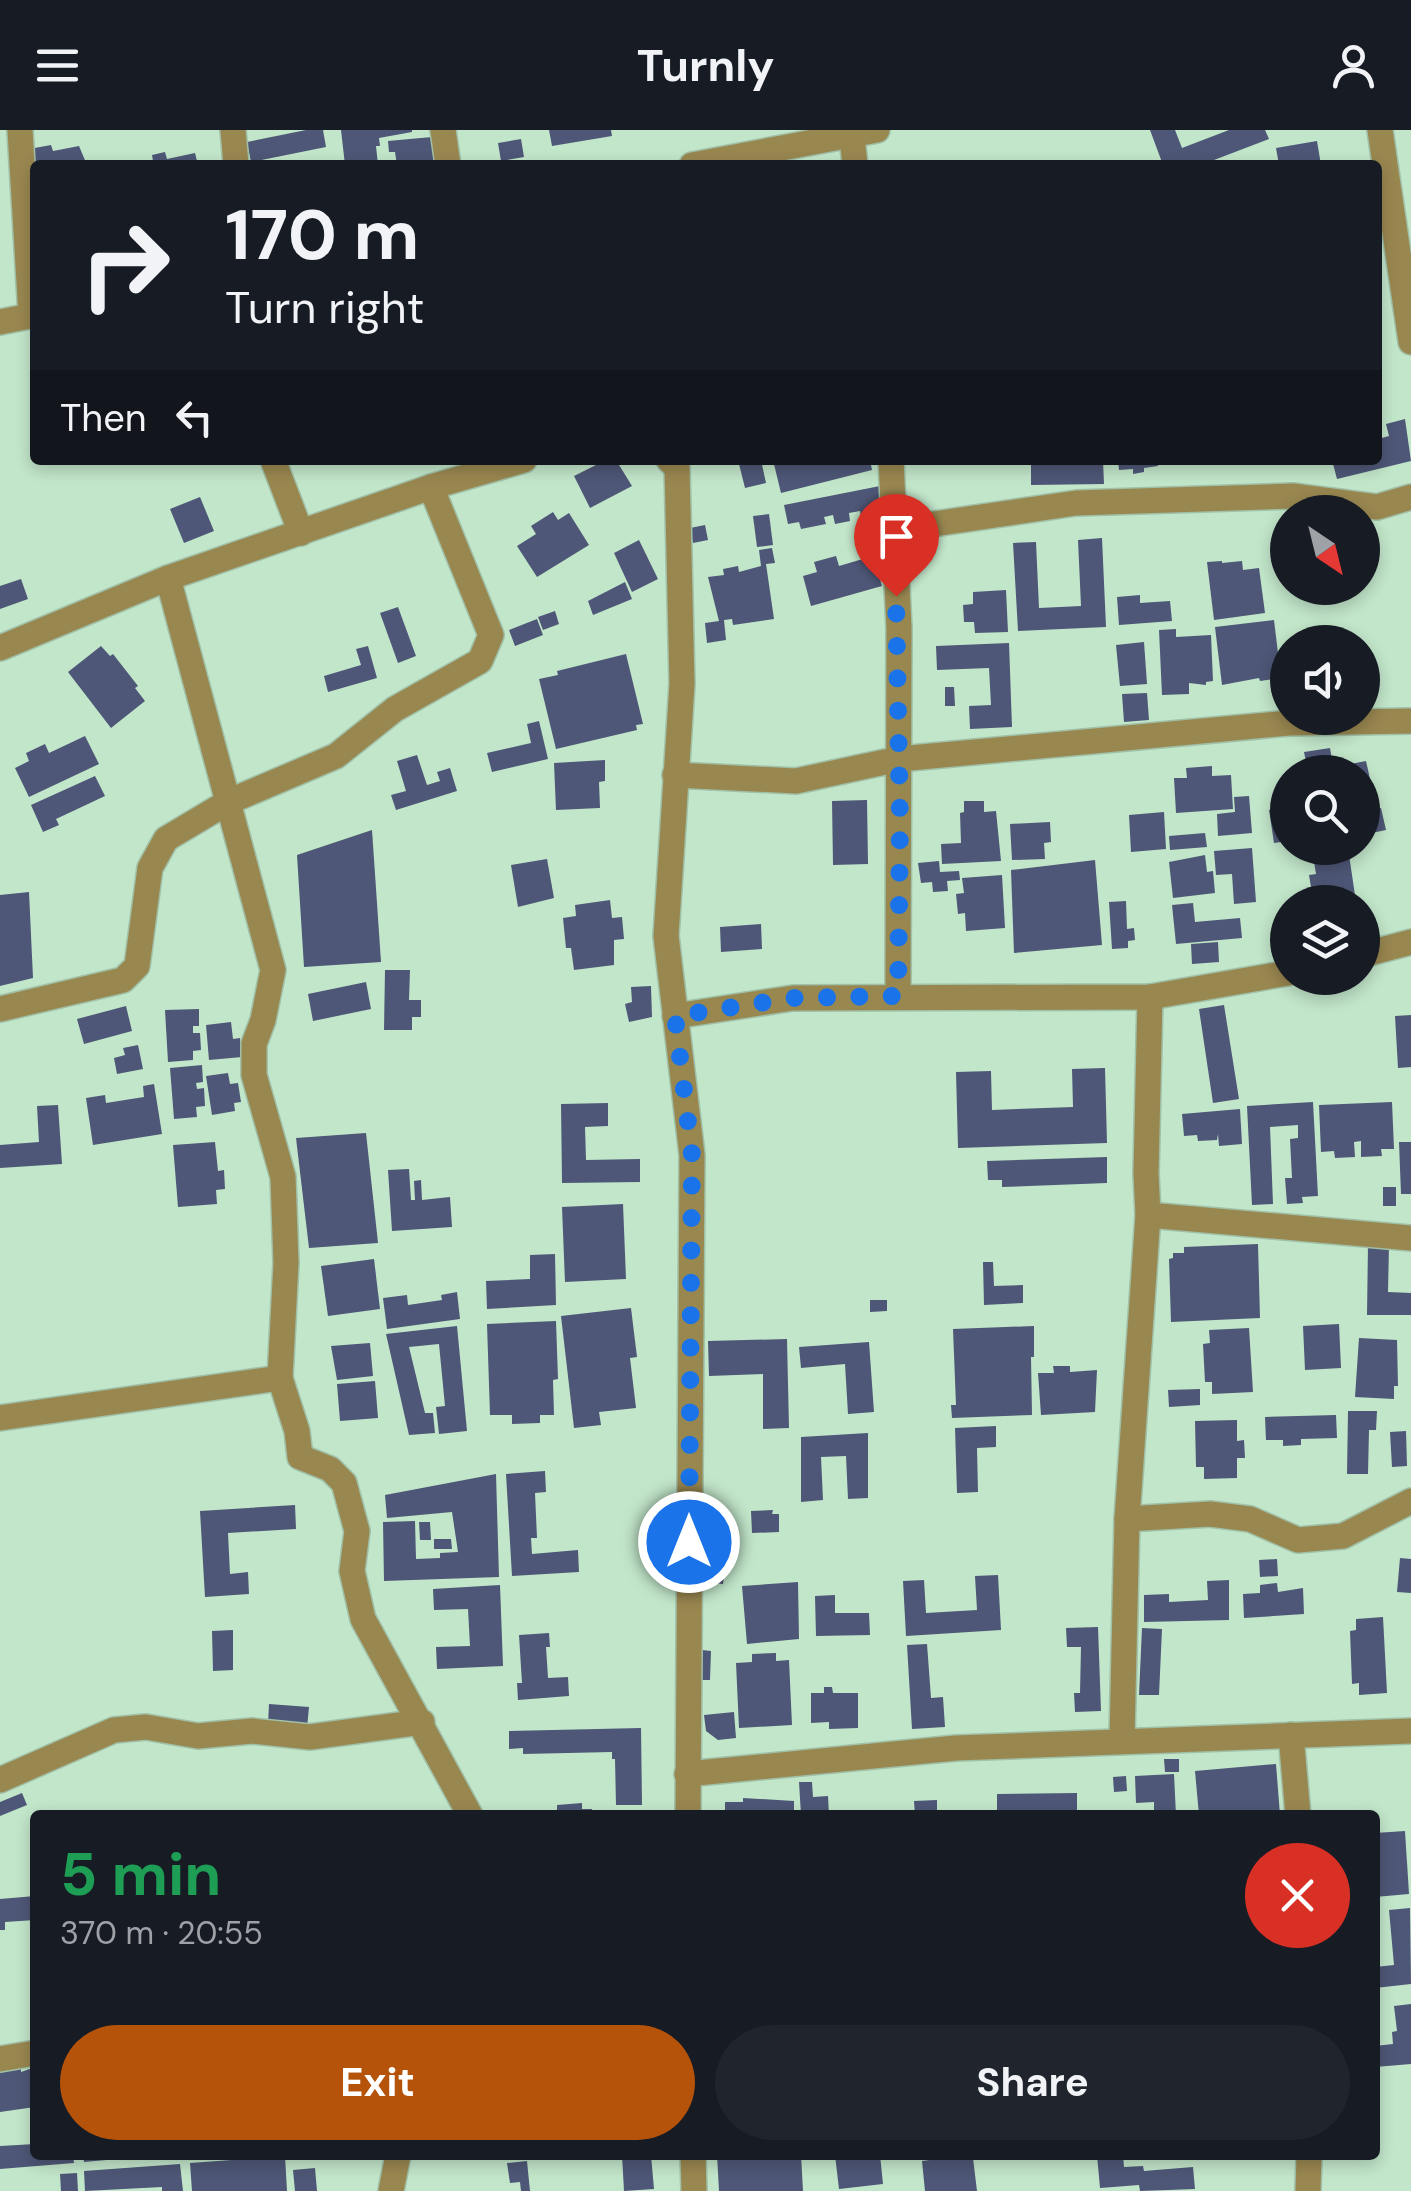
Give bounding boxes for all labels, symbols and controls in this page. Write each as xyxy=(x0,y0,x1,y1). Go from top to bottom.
text: Turnly xyxy=(637,36,774,95)
icon: menu xyxy=(30,38,85,93)
icon: person xyxy=(1326,38,1381,93)
text: 170 m xyxy=(225,190,419,281)
icon: right xyxy=(60,200,190,330)
text: Turn right xyxy=(225,278,424,337)
icon: left xyxy=(167,390,222,445)
text: Then xyxy=(60,393,147,443)
pin xyxy=(854,494,939,597)
north arrow xyxy=(1270,495,1380,605)
map controls xyxy=(1270,495,1380,995)
icon: arrive xyxy=(869,509,924,564)
button: sound xyxy=(1270,625,1380,735)
button: search xyxy=(1270,755,1380,865)
button: layers xyxy=(1270,885,1380,995)
position arrow xyxy=(637,1490,741,1594)
text: 5 min xyxy=(60,1835,221,1914)
button: close xyxy=(1245,1843,1350,1948)
text: 370 m · 20:55 xyxy=(60,1912,263,1954)
button: Exit xyxy=(60,2025,695,2140)
button: Share xyxy=(715,2025,1350,2140)

